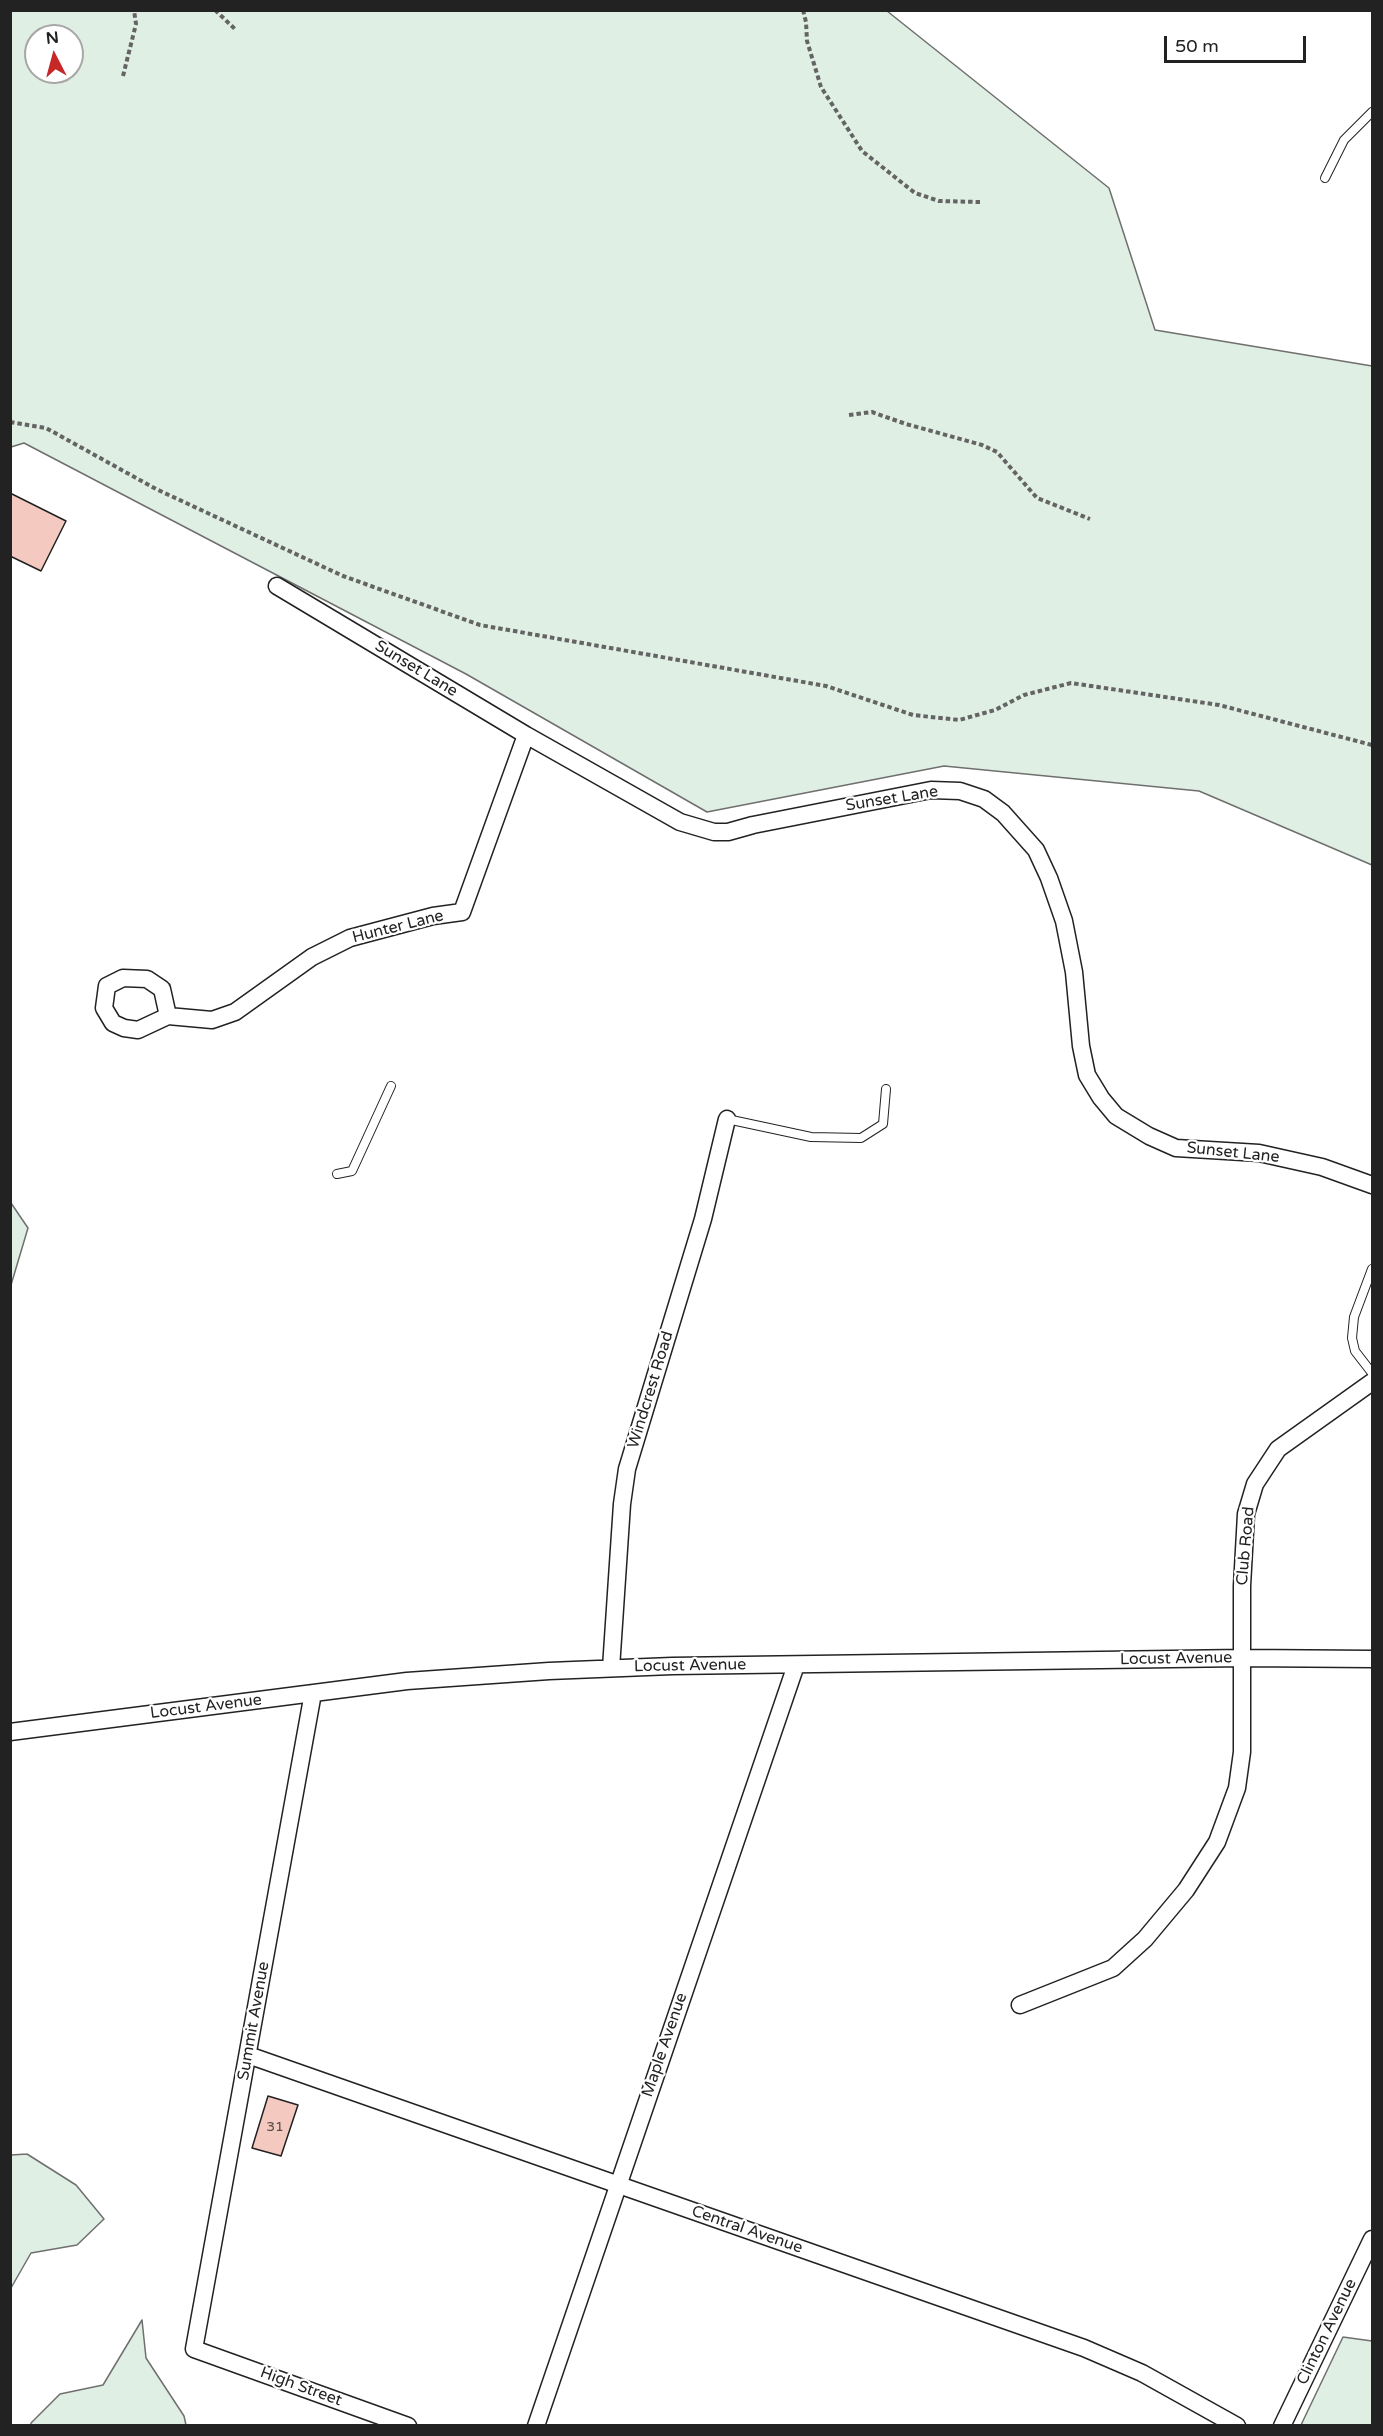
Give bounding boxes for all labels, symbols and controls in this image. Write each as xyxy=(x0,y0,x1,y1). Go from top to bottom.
north arrow xyxy=(24,24,84,84)
scale bar xyxy=(1167,24,1310,62)
text: N xyxy=(45,27,60,49)
text: 50 m xyxy=(1175,35,1219,57)
street label: Sunset Lane xyxy=(371,637,461,701)
street label: Sunset Lane xyxy=(844,782,940,816)
street label: Hunter Lane xyxy=(350,906,446,948)
street label: Sunset Lane xyxy=(1186,1139,1280,1167)
street label: Windcrest Road xyxy=(624,1329,678,1451)
street label: Club Road xyxy=(1233,1506,1259,1586)
street label: Locust Avenue xyxy=(1120,1648,1232,1670)
street label: Locust Avenue xyxy=(634,1655,746,1677)
street label: Locust Avenue xyxy=(149,1691,263,1723)
street label: Summit Avenue xyxy=(234,1960,274,2082)
street label: Maple Avenue xyxy=(638,1990,692,2100)
house number: 31 xyxy=(266,2119,284,2135)
street label: Central Avenue xyxy=(689,2202,805,2258)
street label: Clinton Avenue xyxy=(1293,2276,1361,2388)
street label: High Street xyxy=(257,2363,345,2411)

